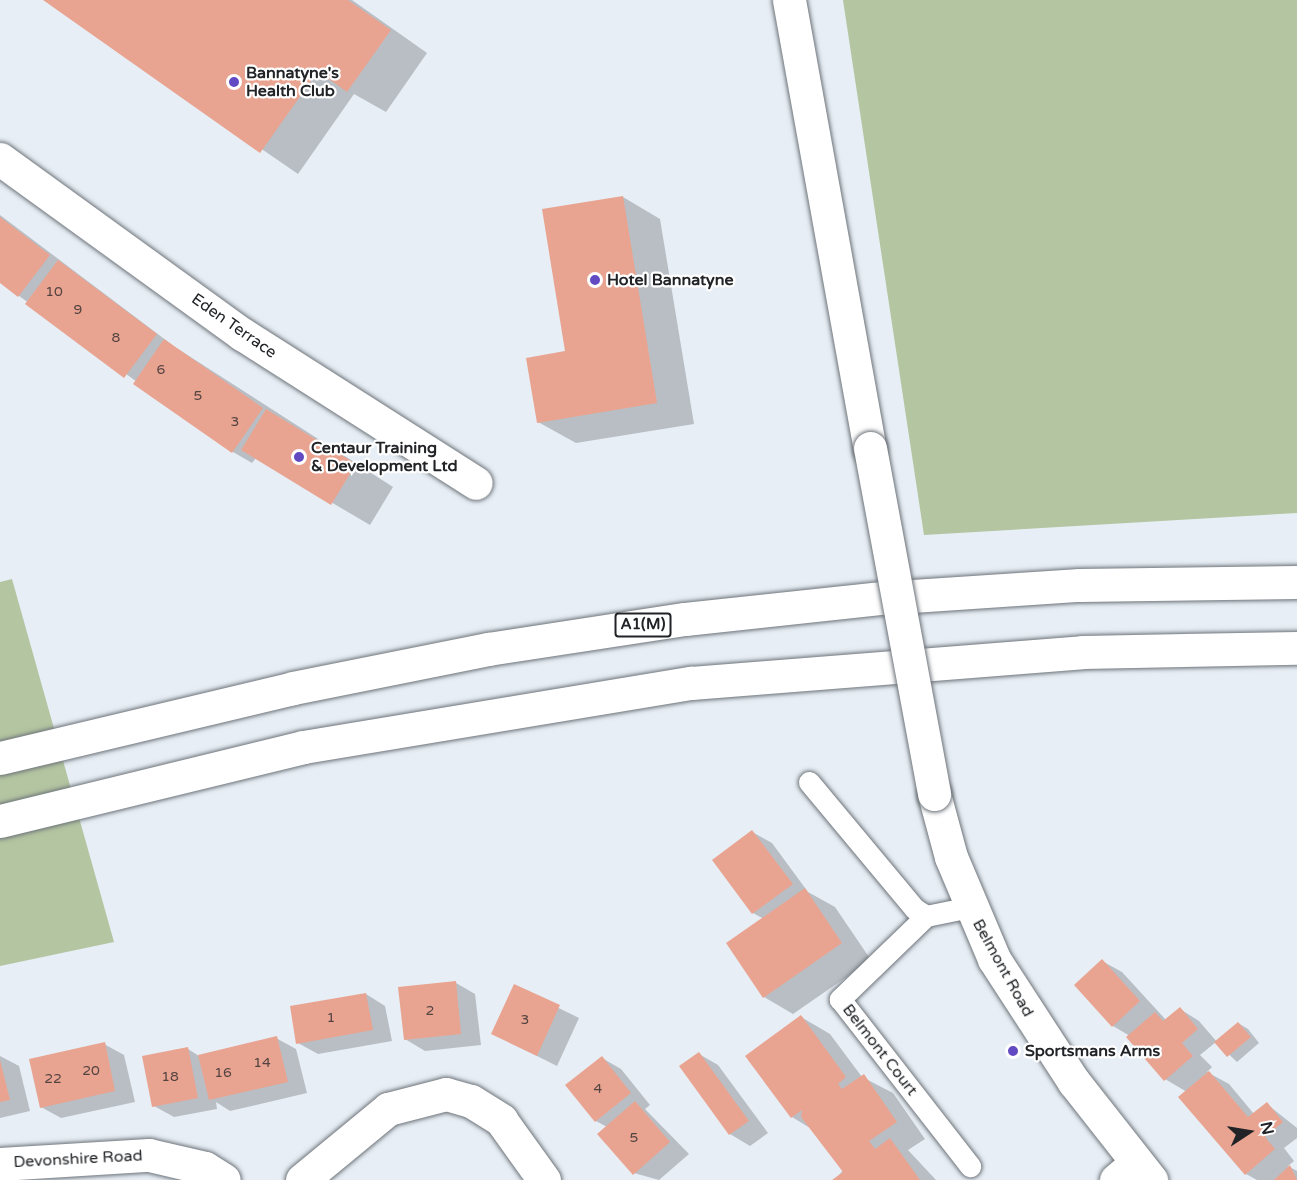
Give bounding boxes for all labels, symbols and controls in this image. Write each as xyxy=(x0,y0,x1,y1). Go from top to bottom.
place label: Bannatyne's Health Club xyxy=(246,63,339,101)
marker: Bannatyne's Health Club xyxy=(227,75,241,89)
place label: Hotel Bannatyne xyxy=(607,270,734,290)
marker: Hotel Bannatyne xyxy=(588,273,602,287)
house number: 10 xyxy=(45,284,63,300)
street label: Eden Terrace xyxy=(188,290,280,362)
house number: 9 xyxy=(74,302,82,318)
house number: 8 xyxy=(112,330,120,346)
house number: 6 xyxy=(157,362,165,378)
house number: 5 xyxy=(194,388,202,404)
house number: 3 xyxy=(231,414,239,430)
place label: Centaur Training & Development Ltd xyxy=(311,438,458,476)
marker: Centaur Training & Development Ltd xyxy=(292,450,306,464)
road number: A1(M) xyxy=(614,613,672,637)
street label: Belmont Road xyxy=(968,916,1038,1020)
street label: Belmont Court xyxy=(838,1000,922,1100)
house number: 2 xyxy=(426,1003,434,1019)
house number: 1 xyxy=(327,1010,335,1026)
house number: 3 xyxy=(521,1012,529,1028)
place label: Sportsmans Arms xyxy=(1025,1041,1160,1061)
marker: Sportsmans Arms xyxy=(1006,1044,1020,1058)
house number: 14 xyxy=(253,1055,271,1071)
house number: 20 xyxy=(82,1063,100,1079)
house number: 16 xyxy=(214,1065,232,1081)
house number: 18 xyxy=(161,1069,179,1085)
house number: 22 xyxy=(44,1071,62,1087)
house number: 4 xyxy=(594,1081,602,1097)
north arrow xyxy=(1219,1102,1279,1162)
text: N xyxy=(1255,1120,1278,1137)
house number: 5 xyxy=(630,1130,638,1146)
street label: Devonshire Road xyxy=(13,1146,143,1172)

